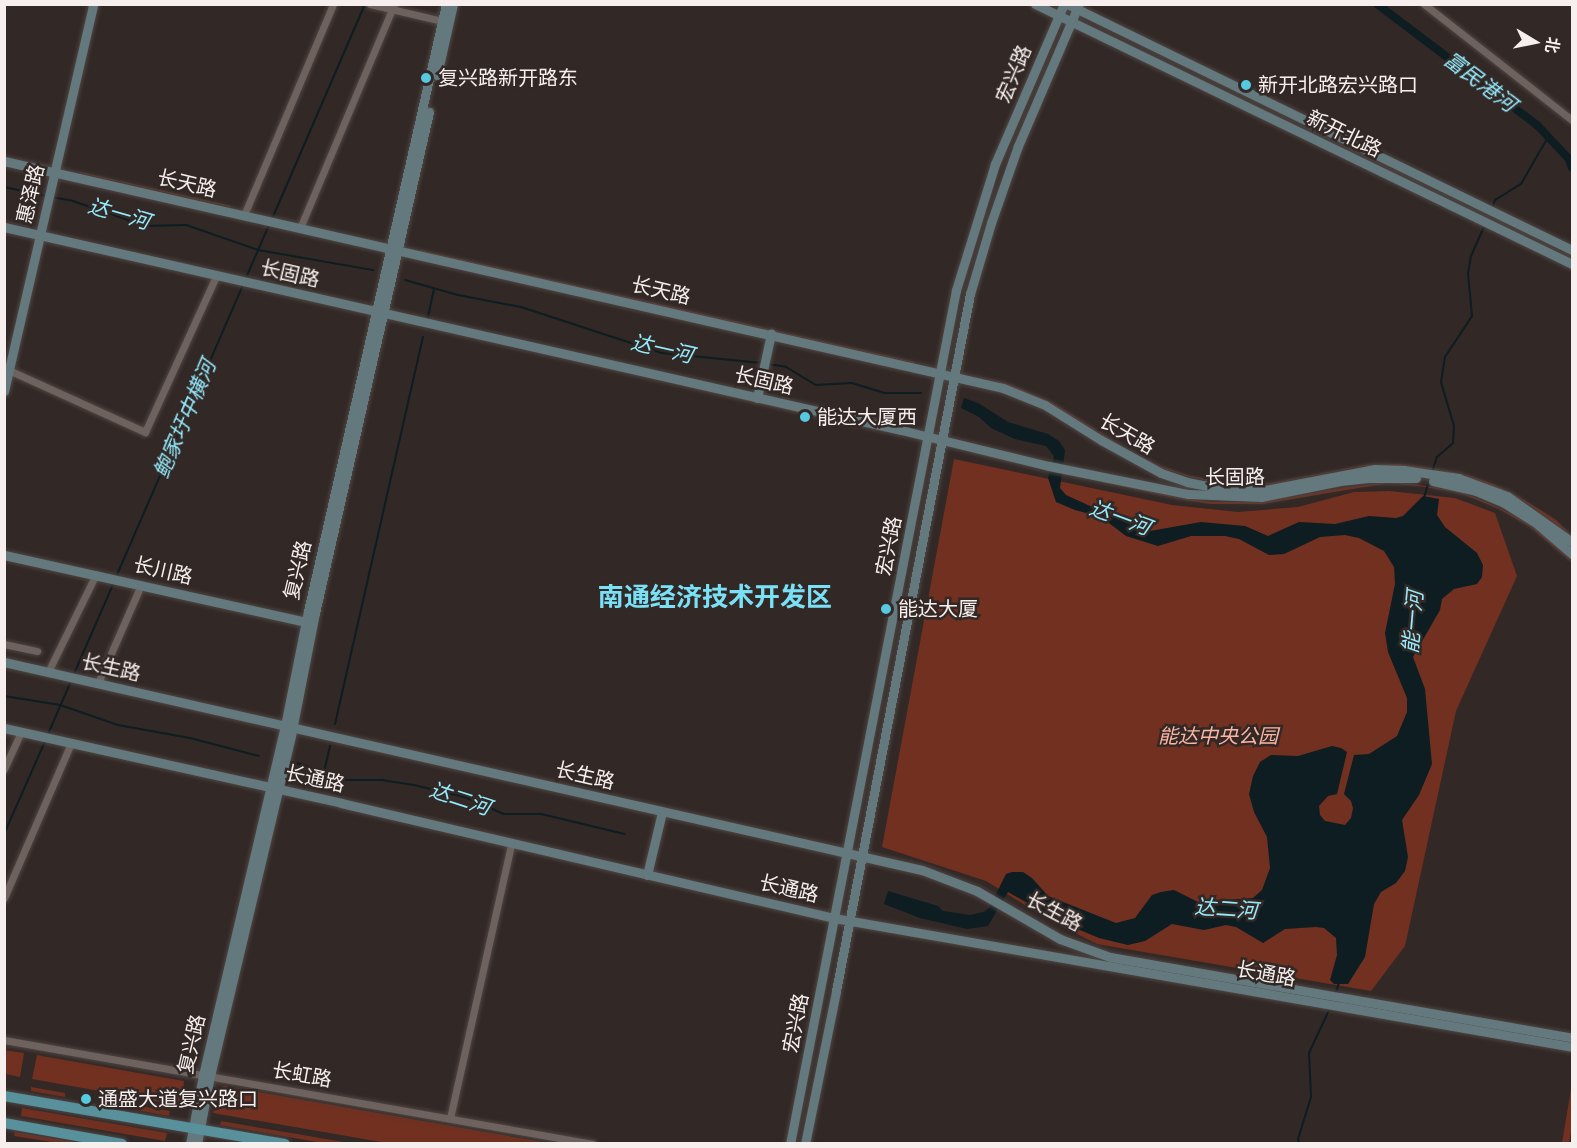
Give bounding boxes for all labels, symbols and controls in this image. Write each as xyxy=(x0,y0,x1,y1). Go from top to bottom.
north arrow xyxy=(1505,12,1565,72)
text: 北 xyxy=(1541,35,1564,55)
street label: 宏兴路 xyxy=(991,42,1037,106)
water label: 富民港河 xyxy=(1439,47,1521,117)
place label: 复兴路新开路东 xyxy=(438,66,578,90)
marker: 复兴路新开路东 xyxy=(419,71,433,85)
place label: 新开北路宏兴路口 xyxy=(1258,73,1418,97)
marker: 新开北路宏兴路口 xyxy=(1239,78,1253,92)
street label: 新开北路 xyxy=(1303,106,1385,162)
street label: 惠泽路 xyxy=(13,162,49,226)
street label: 长天路 xyxy=(155,166,219,202)
water label: 达一河 xyxy=(85,193,153,235)
street label: 长固路 xyxy=(258,256,322,292)
street label: 长天路 xyxy=(629,273,693,309)
water label: 达一河 xyxy=(628,330,696,368)
water label: 鲍家圩中横河 xyxy=(149,356,221,482)
street label: 长固路 xyxy=(732,363,796,399)
place label: 能达大厦西 xyxy=(817,405,917,429)
street label: 长天路 xyxy=(1095,409,1159,459)
marker: 能达大厦西 xyxy=(798,410,812,424)
street label: 长固路 xyxy=(1205,465,1265,489)
water label: 达一河 xyxy=(1086,495,1154,541)
street label: 宏兴路 xyxy=(871,514,907,578)
street label: 复兴路 xyxy=(280,538,316,602)
street label: 长川路 xyxy=(131,553,195,589)
district label: 南通经济技术开发区 xyxy=(598,582,832,614)
water label: 能一河 xyxy=(1398,590,1428,654)
place label: 能达大厦 xyxy=(898,597,978,621)
marker: 能达大厦 xyxy=(879,602,893,616)
street label: 长生路 xyxy=(79,650,143,686)
park label: 能达中央公园 xyxy=(1158,724,1278,748)
street label: 长生路 xyxy=(553,758,617,794)
street label: 长通路 xyxy=(283,761,347,797)
water label: 达二河 xyxy=(426,777,494,821)
street label: 长通路 xyxy=(757,871,821,907)
street label: 长生路 xyxy=(1022,887,1086,937)
water label: 达二河 xyxy=(1194,894,1258,924)
street label: 长通路 xyxy=(1234,957,1298,991)
street label: 宏兴路 xyxy=(778,991,814,1055)
street label: 复兴路 xyxy=(174,1012,210,1076)
street label: 长虹路 xyxy=(270,1058,334,1092)
place label: 通盛大道复兴路口 xyxy=(98,1087,258,1111)
marker: 通盛大道复兴路口 xyxy=(79,1092,93,1106)

